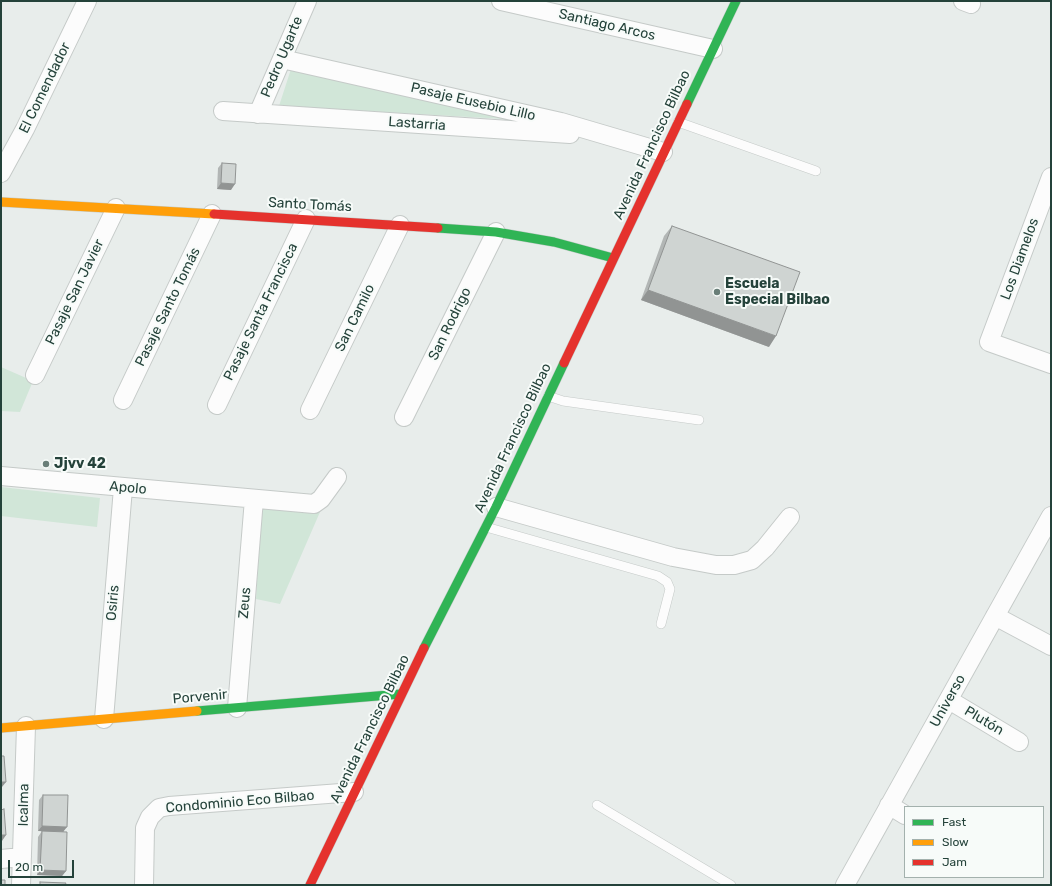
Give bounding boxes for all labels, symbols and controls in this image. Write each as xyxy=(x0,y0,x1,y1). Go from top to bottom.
street label: Santiago Arcos xyxy=(557,6,657,44)
street label: Pedro Ugarte xyxy=(257,14,307,100)
street label: El Comendador xyxy=(16,40,74,136)
street label: Avenida Francisco Bilbao xyxy=(610,68,694,222)
street label: Pasaje Eusebio Lillo xyxy=(409,79,537,125)
street label: Lastarria xyxy=(388,114,446,134)
street label: Santo Tomás xyxy=(268,194,352,216)
street label: Los Diamelos xyxy=(997,216,1043,302)
street label: Pasaje San Javier xyxy=(42,236,108,348)
street label: Pasaje Santa Francisca xyxy=(220,240,302,384)
street label: Pasaje Santo Tomás xyxy=(132,245,204,369)
place label: Escuela Especial Bilbao xyxy=(725,276,830,308)
street label: San Camilo xyxy=(332,282,378,354)
street label: San Rodrigo xyxy=(425,285,475,363)
marker: Escuela Especial Bilbao xyxy=(712,287,722,297)
street label: Avenida Francisco Bilbao xyxy=(471,361,555,515)
place label: Jjvv 42 xyxy=(54,456,106,472)
marker: Jjvv 42 xyxy=(41,459,51,469)
street label: Apolo xyxy=(109,478,147,498)
street label: Osiris xyxy=(103,584,123,622)
street label: Zeus xyxy=(235,587,255,619)
street label: Avenida Francisco Bilbao xyxy=(327,652,413,806)
street label: Universo xyxy=(927,672,969,730)
street label: Porvenir xyxy=(172,686,228,708)
street label: Plutón xyxy=(961,703,1007,739)
street label: Icalma xyxy=(15,783,33,827)
street label: Condominio Eco Bilbao xyxy=(165,787,315,817)
legend xyxy=(904,806,1044,878)
text: Fast xyxy=(942,815,966,829)
text: Slow xyxy=(942,835,969,849)
scale bar xyxy=(10,852,76,878)
text: Jam xyxy=(942,855,967,869)
text: 20 m xyxy=(15,860,43,874)

